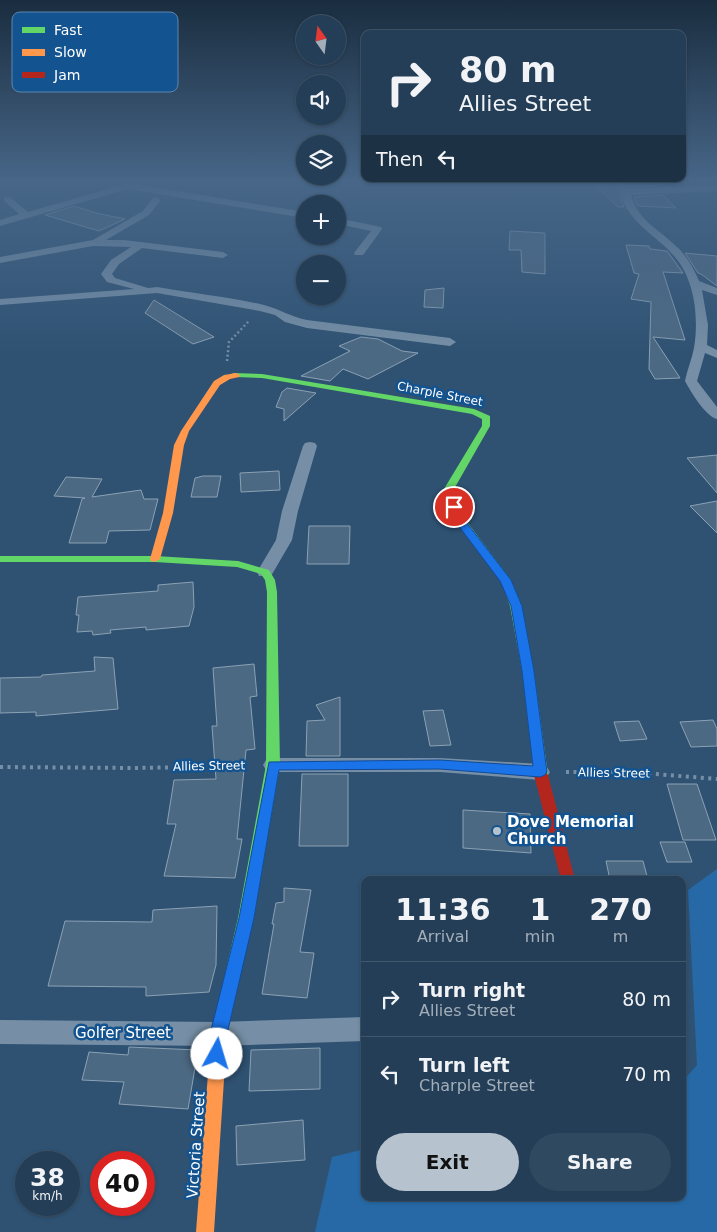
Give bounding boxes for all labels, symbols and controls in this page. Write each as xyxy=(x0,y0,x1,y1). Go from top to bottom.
legend xyxy=(12,12,178,92)
north arrow xyxy=(296,15,346,65)
map controls xyxy=(296,15,346,305)
text: Fast xyxy=(54,22,83,38)
text: Slow xyxy=(54,44,87,60)
icon: right xyxy=(376,50,441,115)
text: 80 m xyxy=(459,50,556,90)
text: Jam xyxy=(53,67,80,83)
button: sound xyxy=(296,75,346,125)
text: Allies Street xyxy=(459,91,591,116)
button: layers xyxy=(296,135,346,185)
icon: left xyxy=(433,145,461,173)
text: Then xyxy=(376,148,423,170)
button: + xyxy=(296,195,346,245)
button: − xyxy=(296,255,346,305)
street label: Charple Street xyxy=(396,379,484,409)
pin xyxy=(433,486,475,528)
icon: arrive xyxy=(440,493,468,521)
street label: Allies Street xyxy=(173,758,245,774)
street label: Allies Street xyxy=(578,765,650,781)
place label: Dove Memorial Church xyxy=(507,813,634,848)
marker: Dove Memorial Church xyxy=(491,825,503,837)
text: 11:36 xyxy=(395,892,491,927)
text: 1 xyxy=(529,892,550,927)
text: 270 xyxy=(589,892,652,927)
text: Arrival xyxy=(417,927,469,946)
text: min xyxy=(525,927,555,946)
text: m xyxy=(613,927,628,946)
text: Turn right xyxy=(419,979,525,1001)
icon: right xyxy=(376,985,404,1013)
text: 80 m xyxy=(622,988,671,1010)
text: Allies Street xyxy=(419,1001,515,1020)
street label: Golfer Street xyxy=(75,1024,171,1042)
position arrow xyxy=(190,1027,242,1079)
text: Turn left xyxy=(419,1054,510,1076)
icon: left xyxy=(376,1060,404,1088)
text: 70 m xyxy=(622,1063,671,1085)
text: Charple Street xyxy=(419,1076,535,1095)
street label: Victoria Street xyxy=(183,1091,209,1199)
button: Exit xyxy=(376,1133,519,1191)
button: Share xyxy=(529,1133,671,1191)
speed limit sign: 40 xyxy=(90,1151,155,1216)
text: 38 xyxy=(30,1163,65,1192)
text: km/h xyxy=(32,1189,63,1203)

